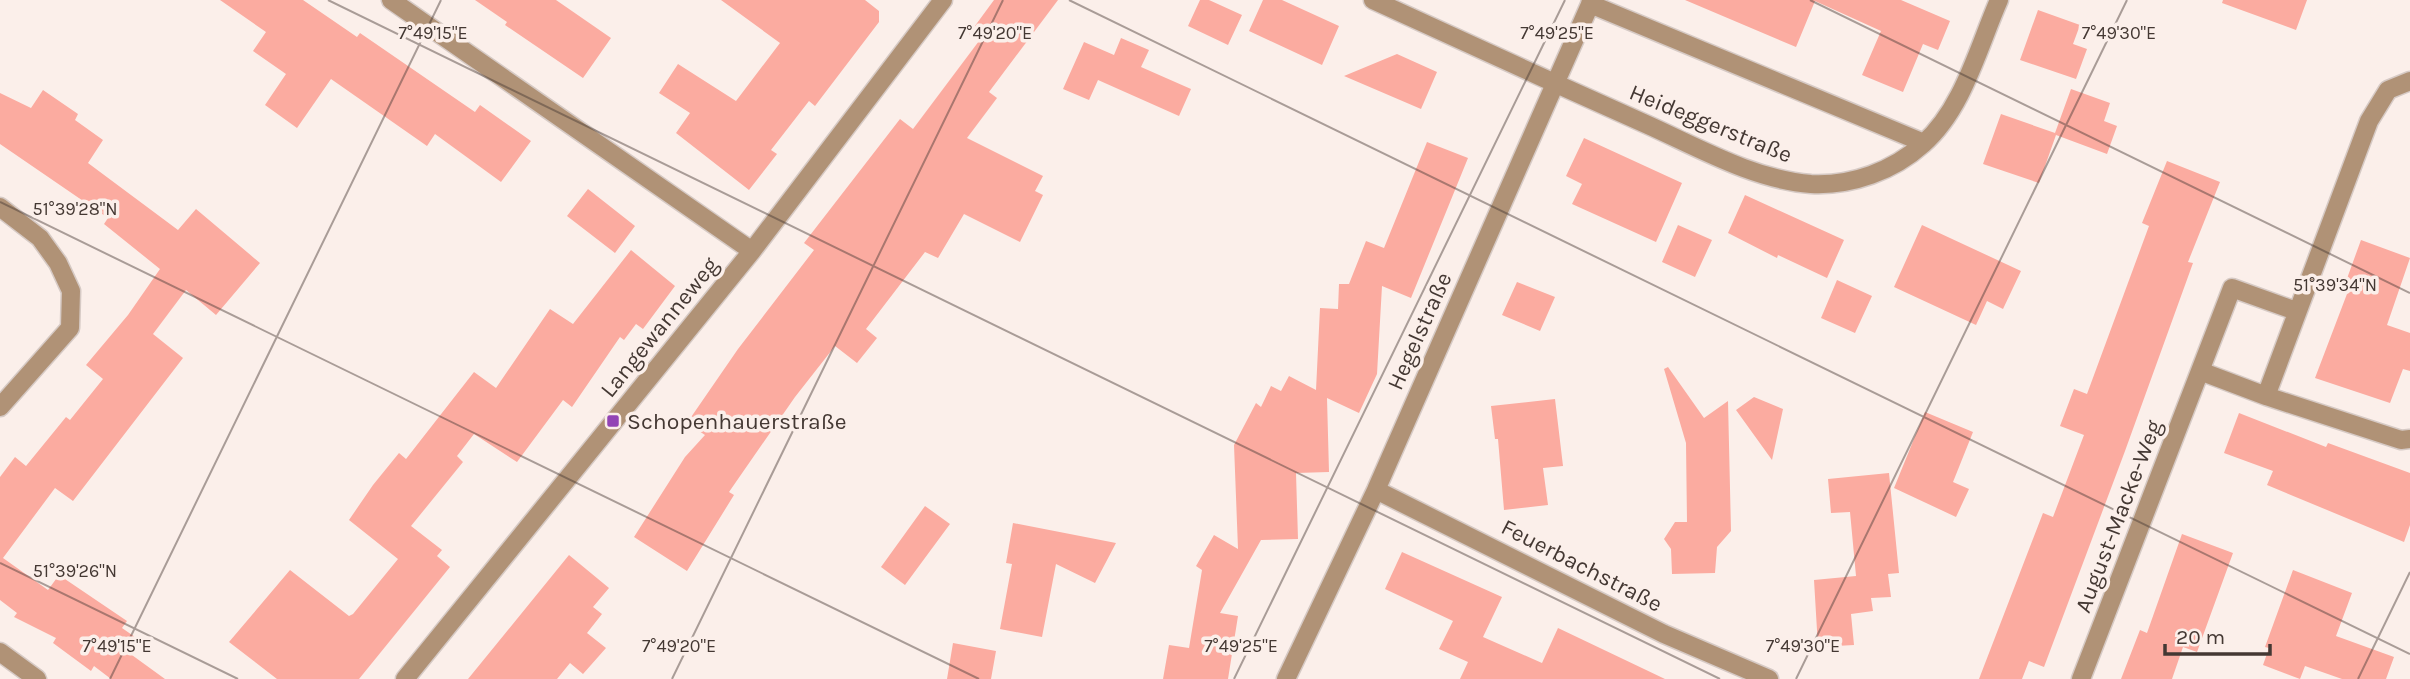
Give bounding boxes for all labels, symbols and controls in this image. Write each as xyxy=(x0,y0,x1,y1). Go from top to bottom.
text: 7°49'15"E xyxy=(398,22,468,44)
text: 7°49'20"E xyxy=(958,22,1032,44)
text: 7°49'25"E xyxy=(1520,22,1594,44)
text: 7°49'30"E xyxy=(2082,22,2156,44)
street label: Heideggerstraße xyxy=(1625,79,1796,168)
text: 51°39'28"N xyxy=(32,198,118,220)
street label: Langewanneweg xyxy=(595,252,724,403)
street label: Hegelstraße xyxy=(1381,268,1457,394)
text: 51°39'34"N xyxy=(2293,274,2377,296)
place label: Schopenhauerstraße xyxy=(627,408,847,435)
marker: Schopenhauerstraße xyxy=(605,413,621,429)
street label: August-Macke-Weg xyxy=(2069,416,2168,616)
street label: Feuerbachstraße xyxy=(1497,513,1667,618)
text: 51°39'26"N xyxy=(33,560,117,582)
scale bar xyxy=(2165,612,2270,656)
text: 20 m xyxy=(2176,625,2225,649)
text: 7°49'15"E xyxy=(82,635,152,657)
text: 7°49'20"E xyxy=(642,635,716,657)
text: 7°49'25"E xyxy=(1204,635,1278,657)
text: 7°49'30"E xyxy=(1766,635,1840,657)

